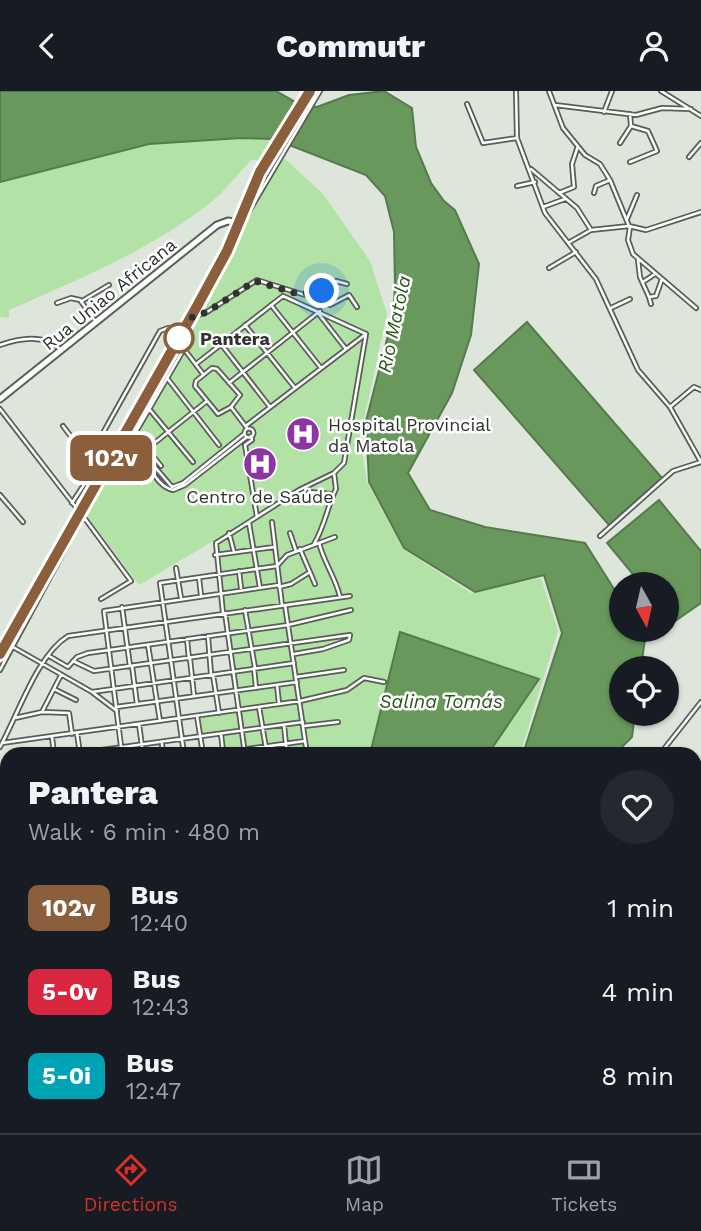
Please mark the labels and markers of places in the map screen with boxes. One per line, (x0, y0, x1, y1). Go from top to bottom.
marker: Pantera (164, 323, 194, 353)
place label: Pantera (200, 328, 270, 349)
place label: Hospital Provincial da Matola (328, 414, 491, 456)
hospital icon: Hospital Provincial da Matola (284, 415, 322, 453)
hospital icon: Centro de Saúde (241, 445, 279, 483)
place label: Centro de Saúde (186, 486, 334, 507)

